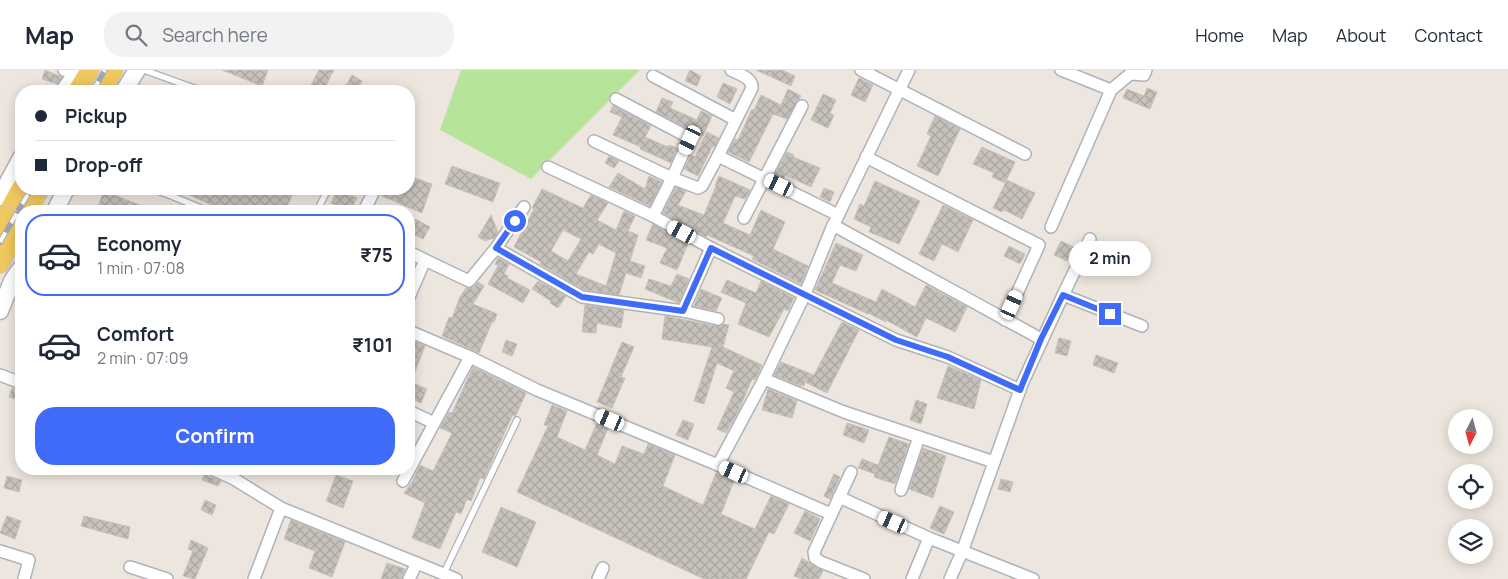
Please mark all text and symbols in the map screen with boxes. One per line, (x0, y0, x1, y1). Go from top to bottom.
search box (104, 12, 454, 57)
text: Map (25, 18, 74, 51)
icon: search (122, 21, 150, 49)
text: Search here (162, 22, 268, 48)
text: Home (1195, 23, 1244, 47)
text: Map (1272, 23, 1308, 47)
text: About (1336, 23, 1386, 47)
text: Contact (1414, 23, 1483, 47)
text: Pickup (65, 103, 127, 129)
car (676, 123, 703, 157)
text: Drop-off (65, 152, 142, 178)
car (762, 172, 795, 198)
route start (504, 210, 526, 232)
car (665, 218, 698, 246)
text: Economy (97, 231, 181, 257)
icon: car (37, 233, 82, 278)
text: ₹75 (360, 242, 393, 268)
callout: 2 min (1069, 242, 1151, 276)
text: 2 min (1089, 247, 1131, 269)
text: 1 min · 07:08 (97, 257, 185, 279)
car (999, 288, 1024, 322)
route end (1099, 303, 1121, 325)
text: Comfort (97, 321, 174, 347)
icon: car (37, 323, 82, 368)
text: ₹101 (352, 332, 393, 358)
text: 2 min · 07:09 (97, 347, 188, 369)
button: Confirm (35, 407, 395, 465)
car (593, 407, 626, 433)
north arrow (1448, 409, 1492, 454)
map controls (1448, 409, 1493, 564)
car (717, 459, 750, 485)
button: locate (1448, 464, 1493, 509)
car (876, 509, 909, 535)
button: layers (1448, 519, 1493, 564)

